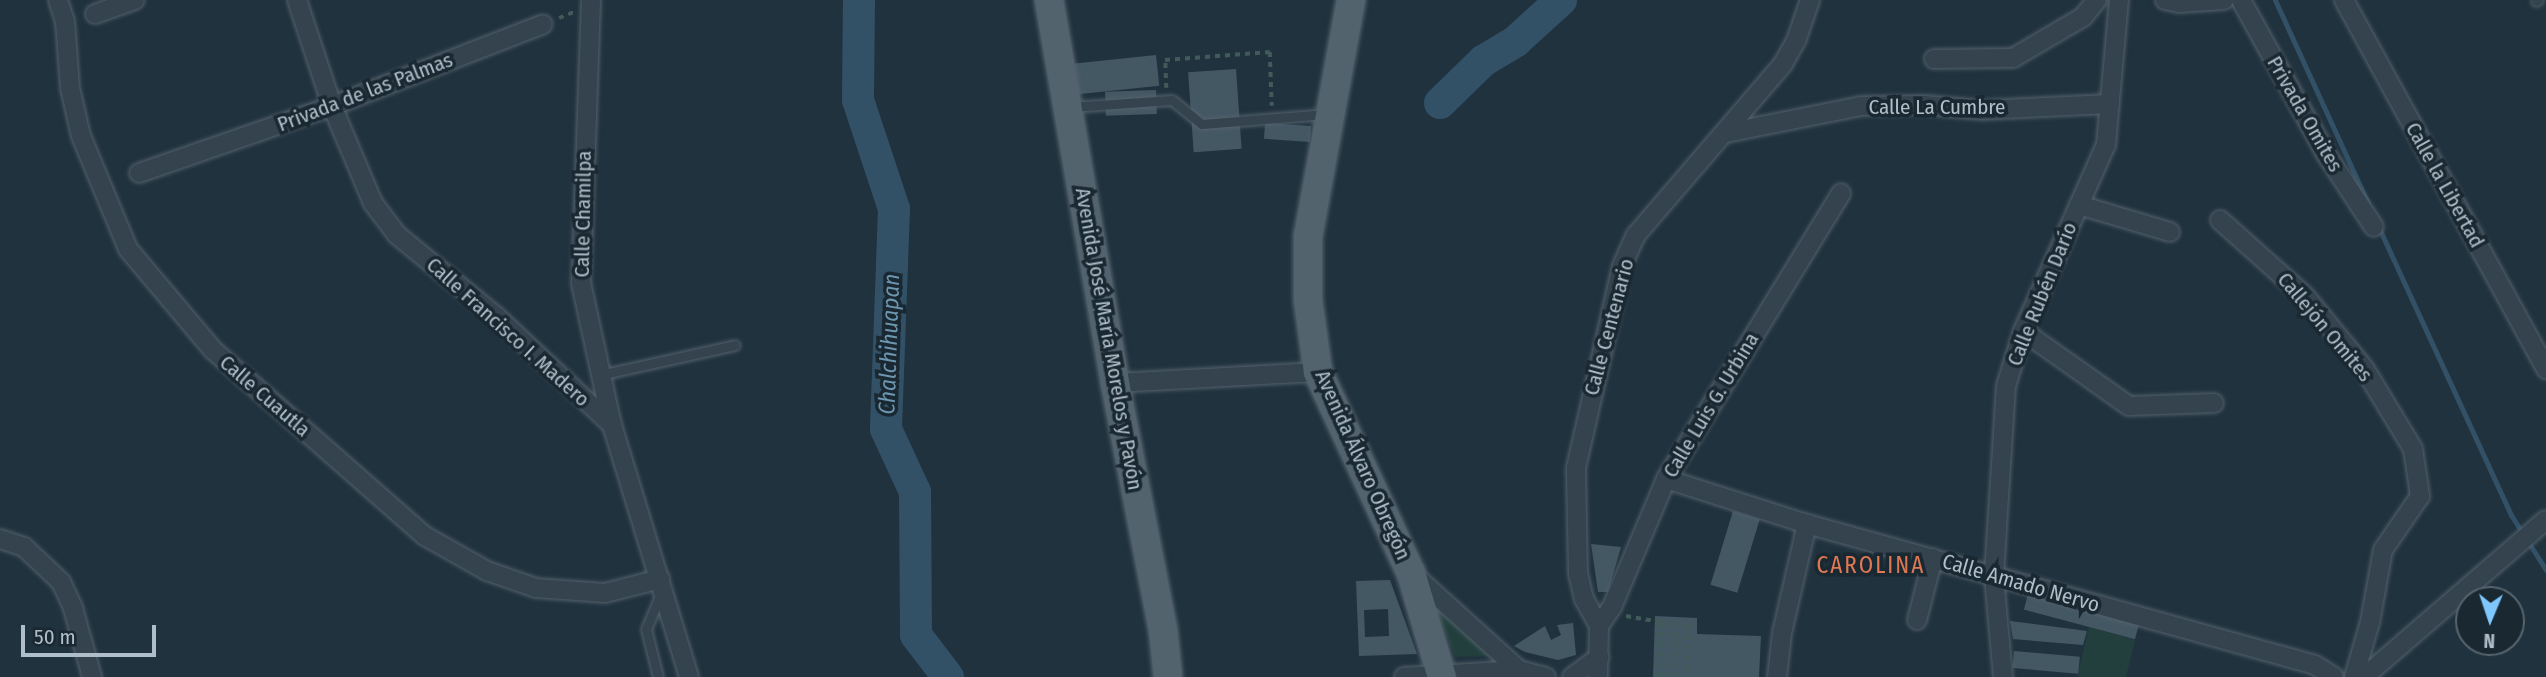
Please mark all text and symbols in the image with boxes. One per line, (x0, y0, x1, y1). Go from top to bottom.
street label: Privada de las Palmas (274, 47, 456, 137)
street label: Privada Omites (2262, 52, 2348, 176)
street label: Calle La Cumbre (1869, 94, 2005, 120)
street label: Calle la Libertad (2400, 118, 2490, 252)
street label: Calle Chamilpa (569, 150, 597, 278)
street label: Avenida José María Morelos y Pavón (1070, 186, 1148, 492)
street label: Calle Rubén Darío (2002, 218, 2082, 370)
street label: Calle Francisco I. Madero (421, 252, 595, 412)
street label: Calle Centenario (1579, 256, 1639, 398)
street label: Callejón Omites (2272, 267, 2378, 387)
water label: Chalchihuapan (873, 273, 905, 415)
street label: Calle Luis G. Urbina (1658, 328, 1764, 482)
street label: Calle Cuautla (215, 350, 315, 442)
street label: Avenida Álvaro Obregón (1310, 366, 1416, 564)
street label: Calle Amado Nervo (1940, 549, 2102, 617)
district label: CAROLINA (1818, 551, 1924, 579)
north arrow (2455, 586, 2525, 656)
scale bar (24, 610, 159, 654)
text: 50 m (34, 624, 76, 650)
text: N (2483, 629, 2495, 652)

